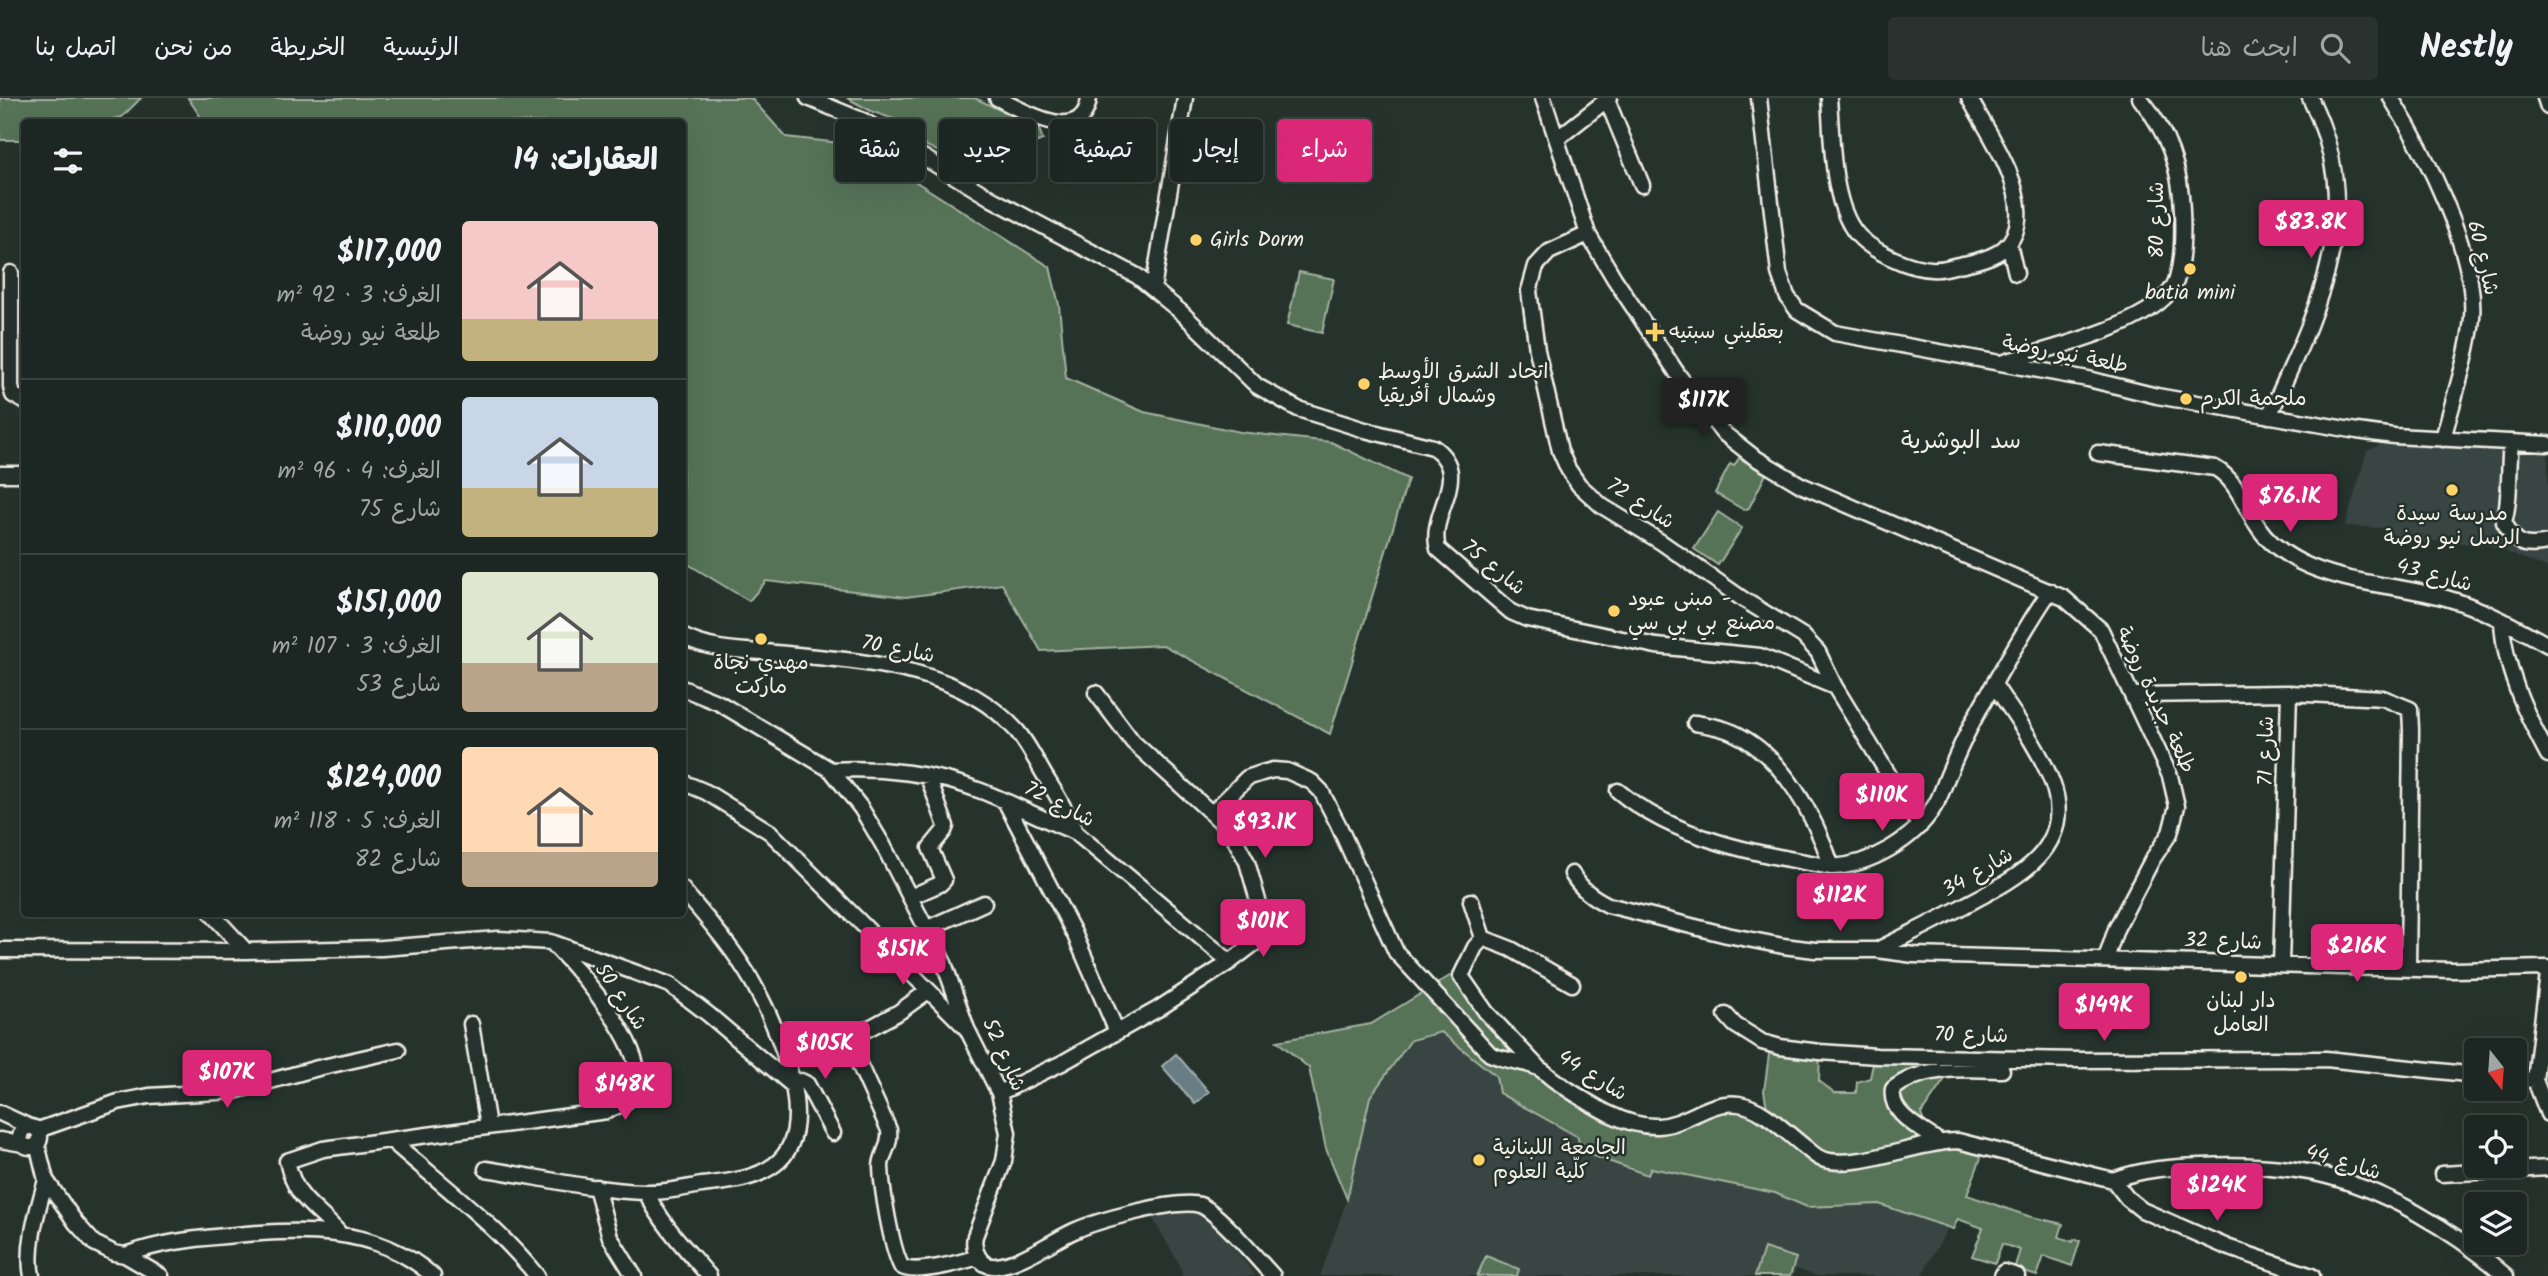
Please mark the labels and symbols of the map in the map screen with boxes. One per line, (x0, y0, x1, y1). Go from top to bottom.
street label: شارع 80 (2141, 181, 2174, 259)
pin: $83.8K (2254, 200, 2368, 260)
street label: شارع 60 (2457, 217, 2507, 299)
place label: Girls Dorm (1210, 224, 1304, 257)
marker: Girls Dorm (1188, 232, 1204, 248)
marker: batia mini (2182, 261, 2198, 277)
place label: batia mini (2145, 277, 2236, 310)
place label: بعقليني سبتيه (1669, 316, 1784, 350)
marker: بعقليني سبتيه (1647, 324, 1663, 340)
street label: طلعة نيو روضة (1999, 327, 2131, 383)
place label: اتحاد الشرق الأوسط وشمال أفريقيا (1378, 356, 1548, 413)
marker: اتحاد الشرق الأوسط وشمال أفريقيا (1356, 376, 1372, 392)
pin: $117K (1655, 378, 1753, 438)
place label: ملحمة الكرم (2200, 383, 2307, 416)
marker: ملحمة الكرم (2178, 391, 2194, 407)
district label: سد البوشرية (1901, 422, 2021, 461)
street label: شارع 72 (1599, 470, 1681, 538)
pin: $76.1K (2233, 474, 2347, 534)
marker: مدرسة سيدة الرسل نيو روضة (2444, 482, 2460, 498)
place label: مدرسة سيدة الرسل نيو روضة (2384, 498, 2520, 555)
street label: شارع 75 (1454, 532, 1532, 604)
street label: شارع 43 (2392, 550, 2476, 602)
place label: مبنى عبود - مصنع بي بي سي (1628, 583, 1775, 641)
marker: مبنى عبود - مصنع بي بي سي (1606, 603, 1622, 619)
street label: طلعة جديدة روضة (2106, 621, 2204, 779)
street label: شارع 70 (859, 627, 937, 673)
marker: مهدي نجاة ماركت (753, 631, 769, 647)
place label: مهدي نجاة ماركت (713, 647, 809, 704)
street label: شارع 71 (2250, 716, 2284, 786)
street label: شارع 72 (1018, 773, 1100, 837)
pin: $110K (1833, 774, 1931, 833)
pin: $93.1K (1208, 800, 1322, 860)
street label: شارع 34 (1936, 839, 2020, 907)
pin: $112K (1791, 874, 1889, 933)
pin: $101K (1214, 900, 1312, 959)
street label: شارع 32 (2183, 924, 2263, 960)
pin: $216K (2308, 924, 2406, 984)
pin: $151K (854, 928, 952, 987)
street label: شارع 50 (585, 956, 655, 1038)
marker: دار لبنان العامل (2233, 969, 2249, 985)
pin: $149K (2055, 984, 2153, 1043)
place label: دار لبنان العامل (2206, 985, 2276, 1042)
street label: شارع 52 (972, 1013, 1034, 1097)
street label: شارع 70 (1934, 1019, 2008, 1053)
pin: $105K (776, 1021, 874, 1081)
north arrow (2464, 1038, 2527, 1101)
street label: شارع 44 (1551, 1042, 1633, 1110)
pin: $107K (178, 1051, 276, 1110)
pin: $148K (576, 1062, 674, 1122)
place label: الجامعة اللبنانية كلّية العلوم (1493, 1132, 1626, 1189)
street label: شارع 44 (2301, 1136, 2385, 1190)
marker: الجامعة اللبنانية كلّية العلوم (1471, 1152, 1487, 1168)
pin: $124K (2168, 1164, 2266, 1223)

